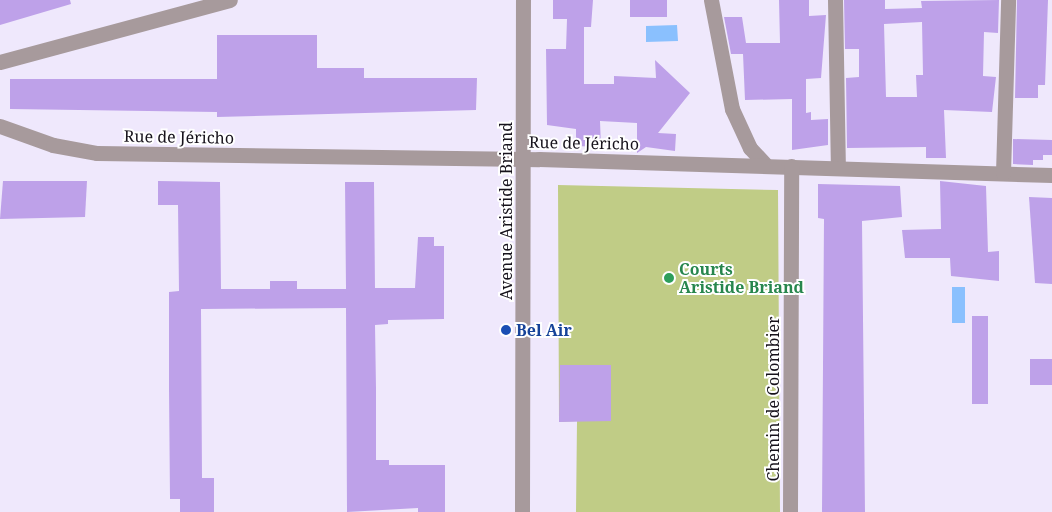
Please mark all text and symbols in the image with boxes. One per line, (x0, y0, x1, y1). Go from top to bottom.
street label: Avenue Aristide Briand (496, 122, 516, 300)
street label: Rue de Jéricho (124, 126, 234, 148)
street label: Rue de Jéricho (529, 132, 639, 154)
place label: Courts Aristide Briand (679, 259, 804, 297)
marker: Courts Aristide Briand (663, 272, 675, 284)
street label: Chemin de Colombier (763, 316, 783, 482)
place label: Bel Air (516, 320, 572, 340)
marker: Bel Air (500, 324, 512, 336)

